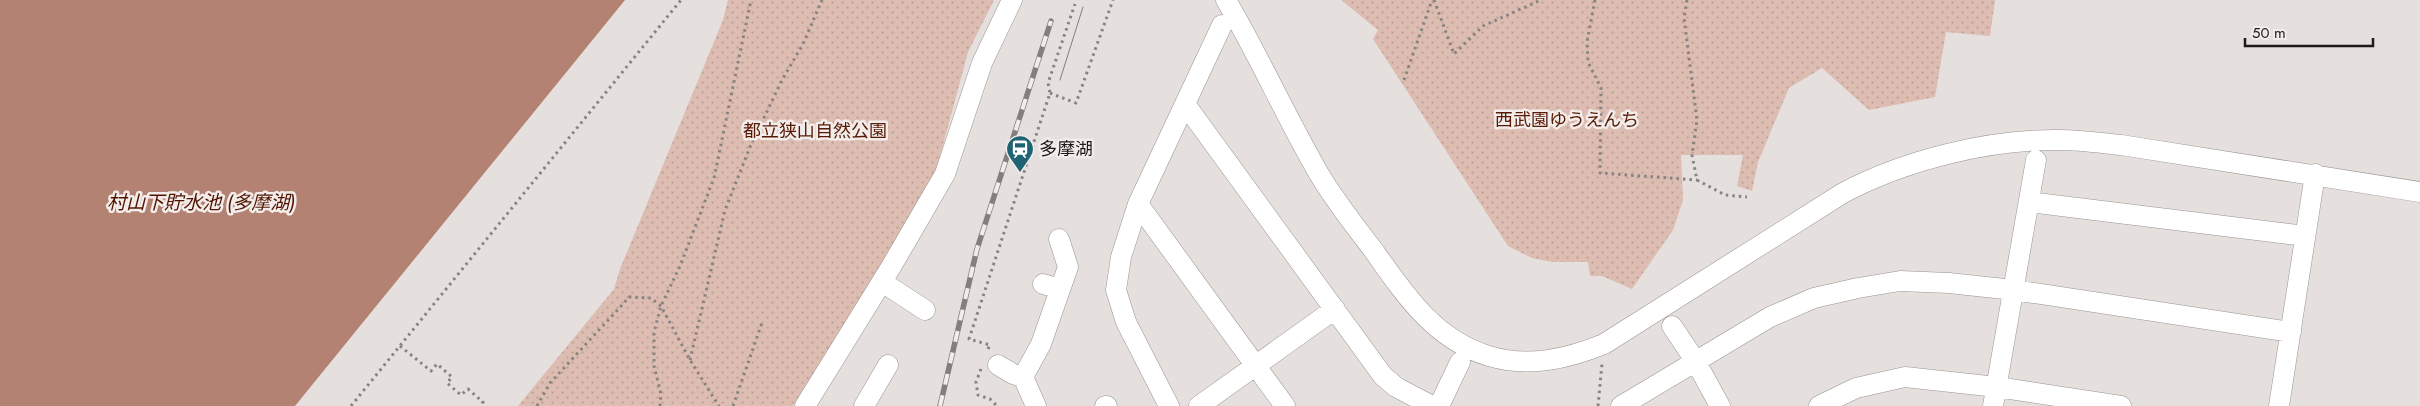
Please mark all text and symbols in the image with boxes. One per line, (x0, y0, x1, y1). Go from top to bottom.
scale bar (2245, 15, 2372, 47)
text: 50 m (2252, 22, 2286, 44)
park label: 西武園ゆうえんち (1495, 107, 1639, 133)
park label: 都立狭山自然公園 (743, 118, 887, 144)
station icon: 多摩湖 (1005, 134, 1035, 173)
place label: 多摩湖 (1039, 136, 1093, 162)
water label: 村山下貯水池 (多摩湖) (107, 189, 295, 216)

